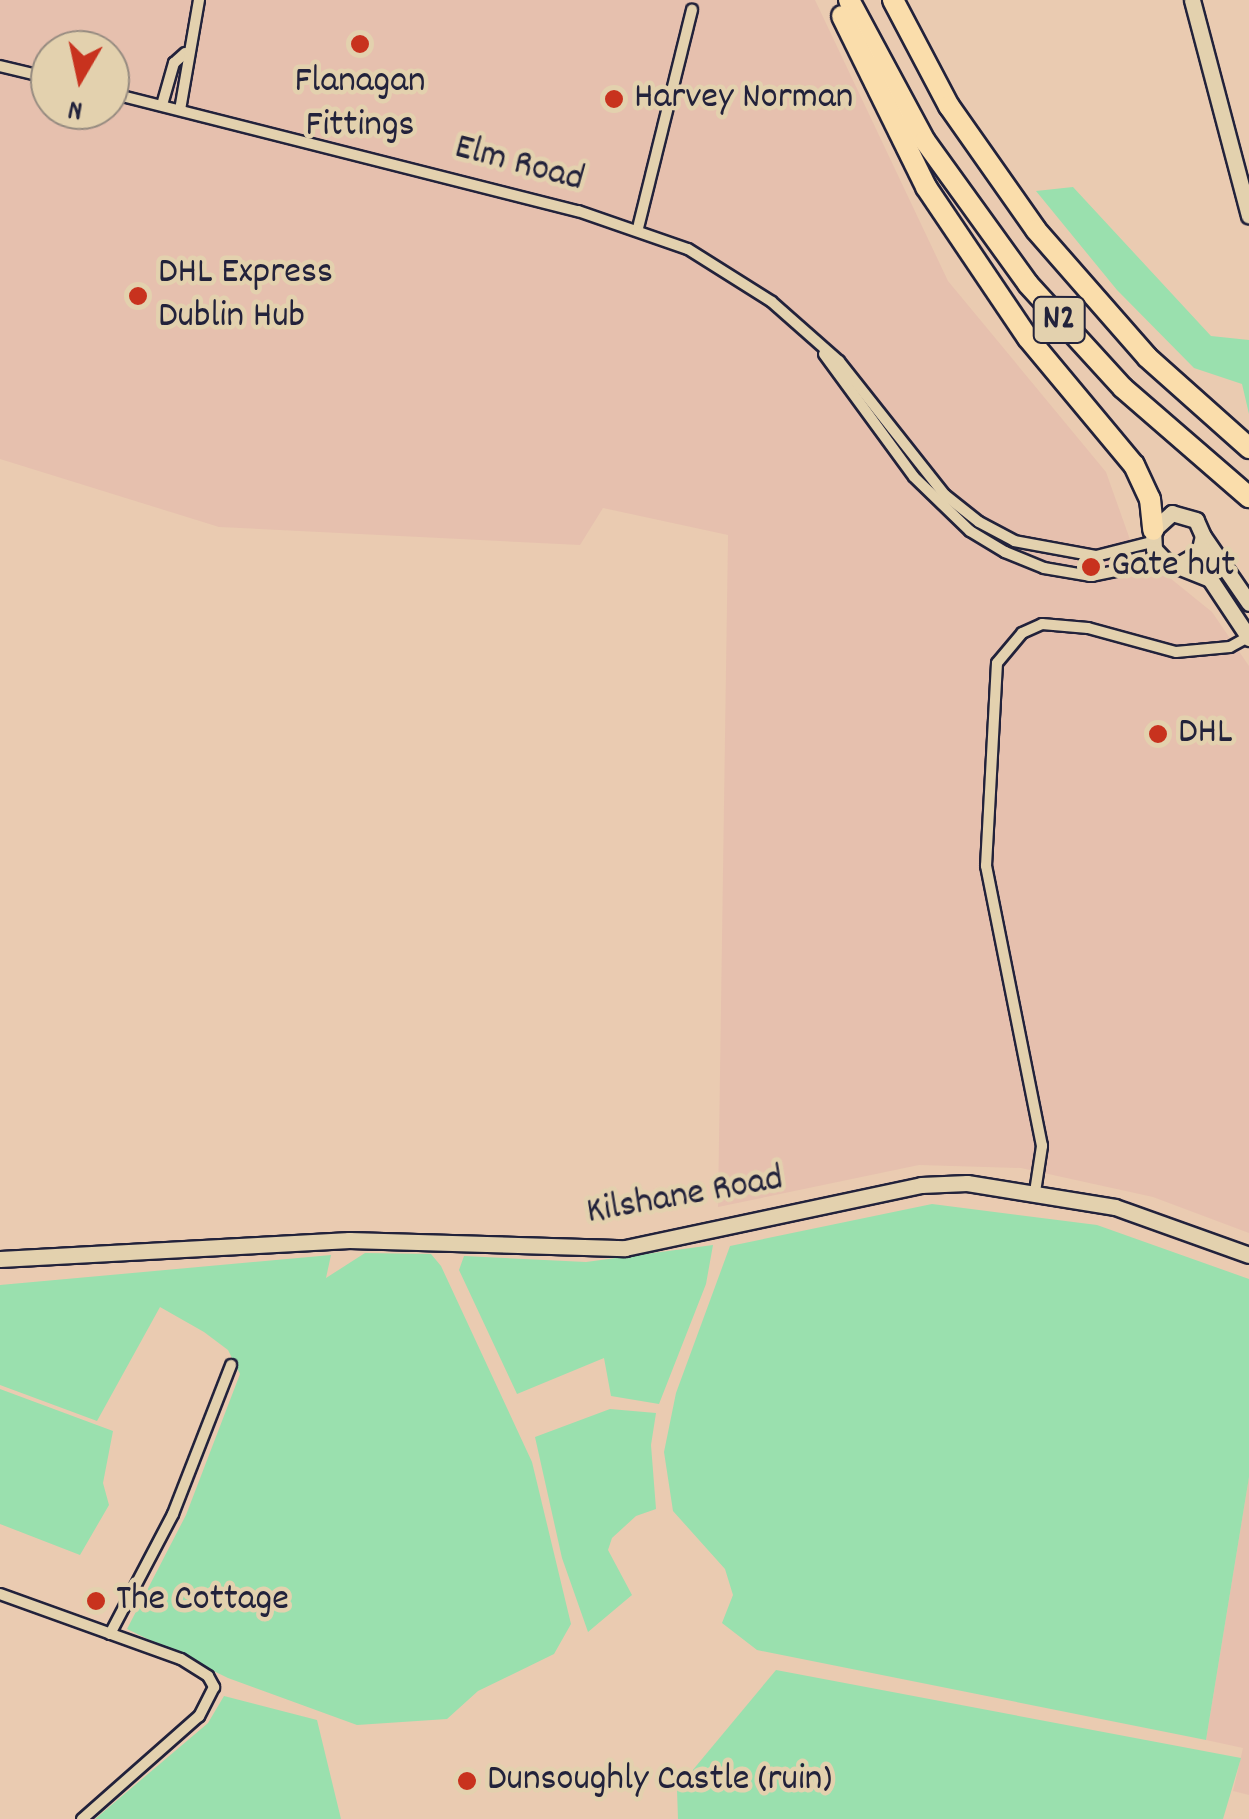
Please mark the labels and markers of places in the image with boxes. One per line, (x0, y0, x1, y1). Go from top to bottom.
marker: Flanagan Fittings (349, 33, 371, 55)
place label: Flanagan Fittings (294, 60, 426, 150)
place label: Harvey Norman (634, 76, 853, 122)
marker: Harvey Norman (603, 88, 625, 110)
place label: DHL Express Dublin Hub (158, 251, 333, 340)
marker: DHL Express Dublin Hub (127, 285, 149, 307)
place label: Gate hut (1111, 544, 1235, 590)
marker: Gate hut (1080, 556, 1102, 578)
place label: DHL (1178, 711, 1233, 757)
marker: DHL (1147, 723, 1169, 745)
place label: The Cottage (116, 1578, 289, 1624)
marker: The Cottage (85, 1590, 107, 1612)
place label: Dunsoughly Castle (ruin) (487, 1758, 832, 1804)
marker: Dunsoughly Castle (ruin) (456, 1770, 478, 1792)

